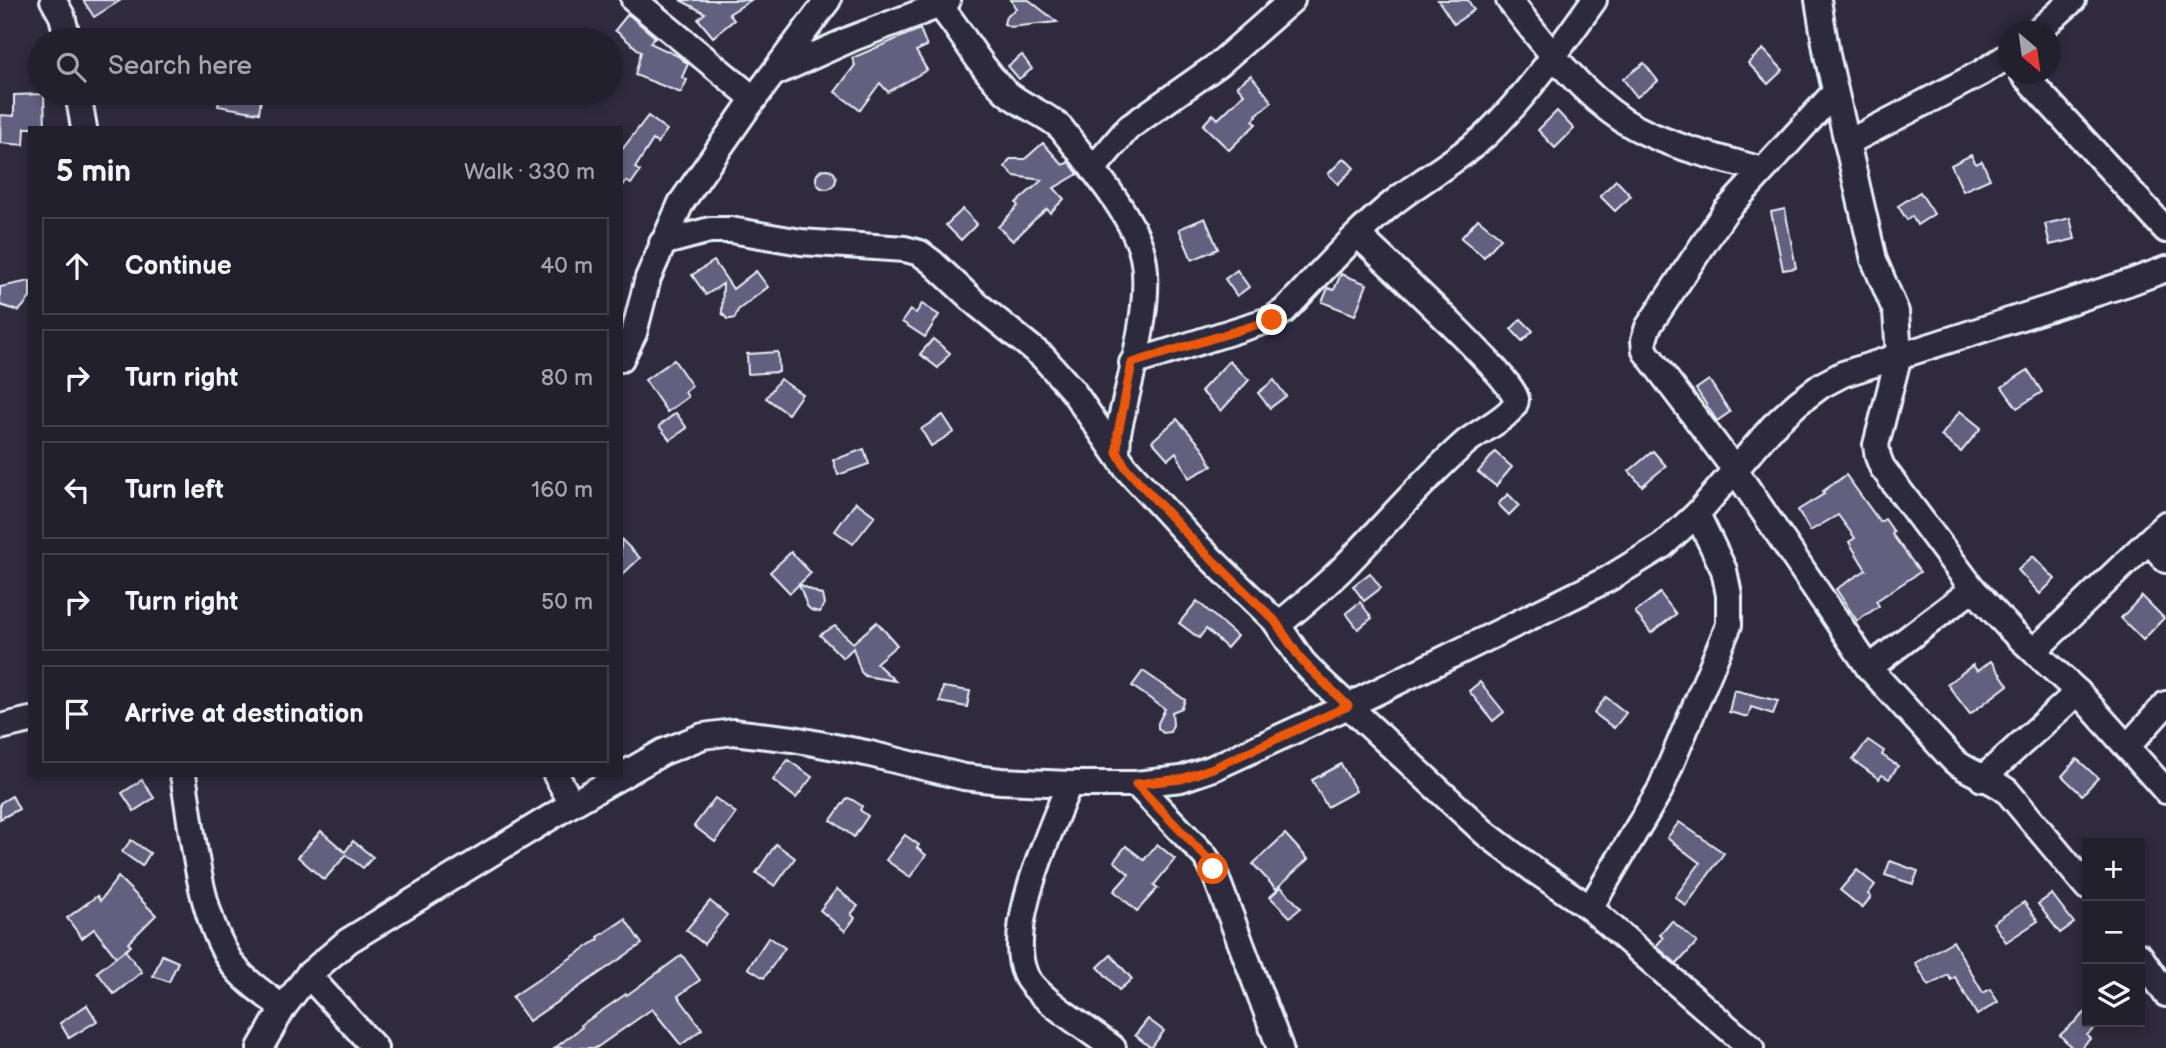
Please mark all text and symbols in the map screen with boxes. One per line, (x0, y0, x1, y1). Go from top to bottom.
north arrow (1998, 21, 2061, 84)
search box (28, 28, 623, 105)
icon: search (52, 48, 90, 86)
text: Search here (108, 51, 252, 82)
text: 5 min (56, 154, 131, 190)
text: Walk · 330 m (464, 158, 595, 186)
icon: ahead (58, 247, 96, 285)
text: Continue (125, 251, 232, 282)
text: 40 m (540, 252, 593, 280)
route end (1256, 304, 1287, 335)
icon: right (58, 359, 96, 397)
text: Turn right (125, 363, 238, 394)
text: 80 m (541, 364, 593, 392)
icon: left (58, 471, 96, 509)
text: Turn left (125, 475, 224, 506)
text: 160 m (531, 476, 593, 504)
icon: right (58, 583, 96, 621)
text: Turn right (125, 587, 238, 618)
text: 50 m (541, 588, 593, 616)
icon: arrive (58, 695, 96, 733)
text: Arrive at destination (125, 699, 364, 730)
map controls (2082, 838, 2145, 1027)
button: + (2082, 838, 2145, 901)
route start (1197, 853, 1228, 884)
button: − (2082, 901, 2145, 964)
button: layers (2082, 964, 2145, 1027)

